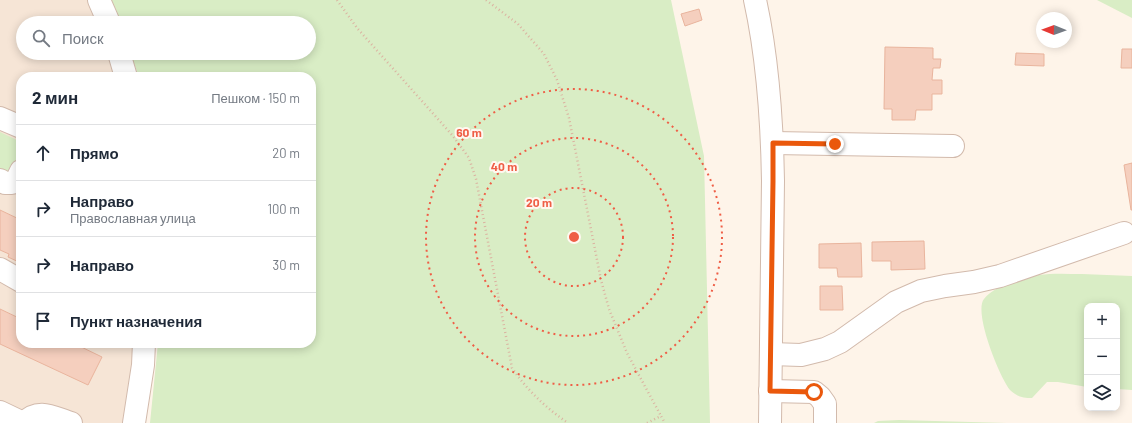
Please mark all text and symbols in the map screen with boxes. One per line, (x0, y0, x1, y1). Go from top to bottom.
north arrow (1036, 12, 1072, 48)
search box (16, 16, 316, 60)
icon: search (30, 27, 52, 49)
text: Поиск (62, 29, 104, 47)
text: 2 мин (32, 87, 78, 107)
text: Пешком · 150 m (211, 90, 300, 106)
text: 60 m (456, 125, 482, 139)
route end (826, 135, 844, 153)
icon: ahead (32, 142, 54, 164)
text: Прямо (70, 144, 119, 162)
text: 20 m (272, 145, 300, 161)
text: 40 m (491, 159, 517, 173)
text: Направо (70, 192, 134, 210)
text: 20 m (526, 195, 552, 209)
icon: right (32, 198, 54, 220)
text: 100 m (267, 201, 300, 217)
text: Православная улица (70, 210, 196, 226)
centre of rings (567, 230, 581, 244)
icon: right (32, 254, 54, 276)
text: Направо (70, 256, 134, 274)
text: 30 m (273, 257, 300, 273)
map controls (1084, 303, 1120, 411)
button: + (1084, 303, 1120, 339)
icon: arrive (32, 310, 54, 332)
text: Пункт назначения (70, 312, 202, 330)
button: − (1084, 339, 1120, 375)
button: layers (1084, 375, 1120, 411)
route start (805, 383, 823, 401)

